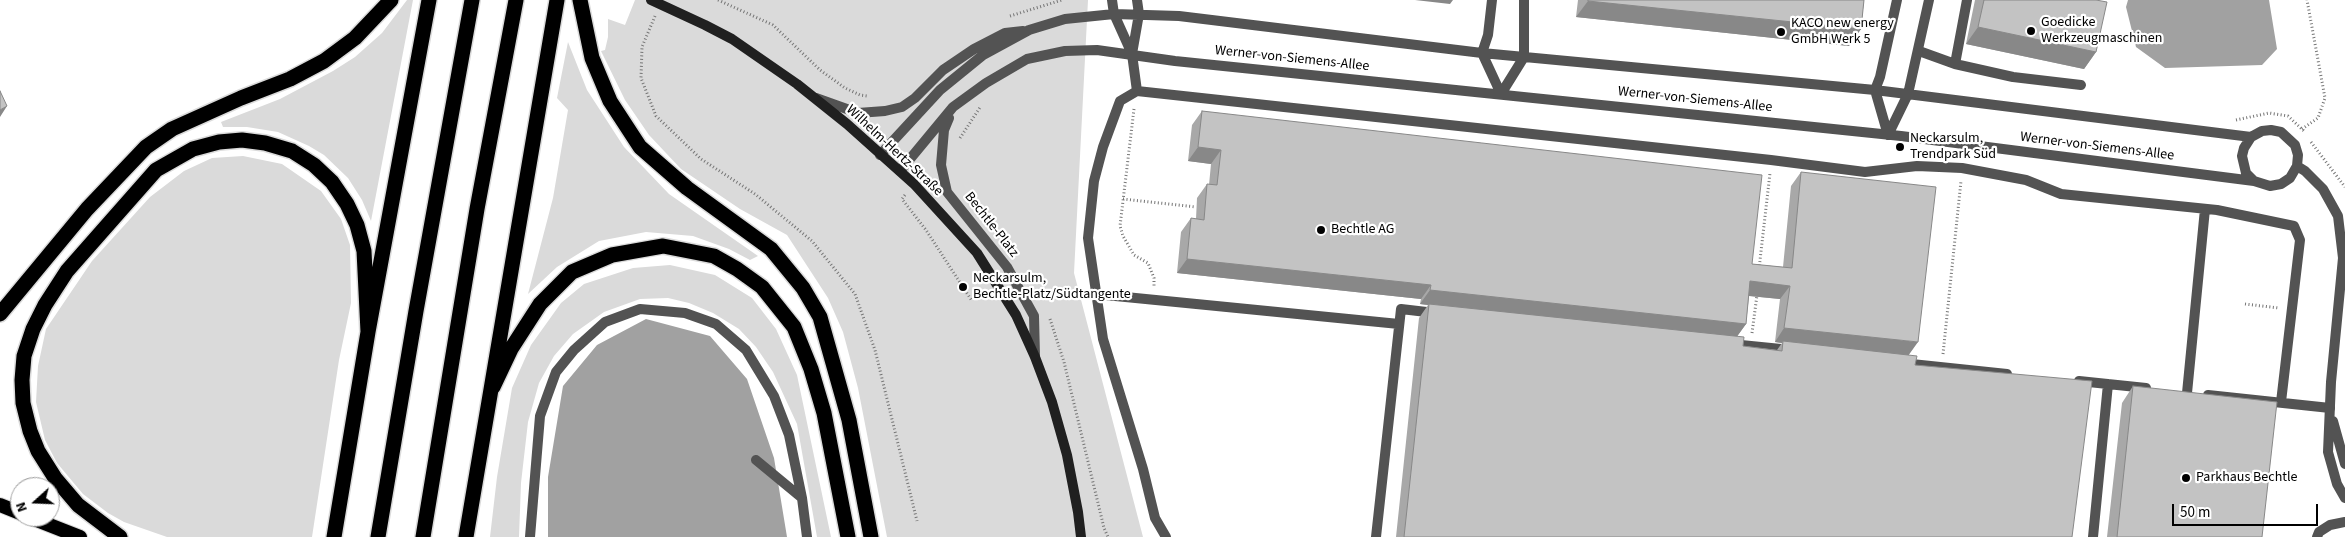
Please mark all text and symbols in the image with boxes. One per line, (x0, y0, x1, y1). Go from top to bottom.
place label: Goedicke Werkzeugmaschinen (2041, 15, 2162, 48)
place label: KACO new energy GmbH Werk 5 (1791, 16, 1894, 48)
marker: Goedicke Werkzeugmaschinen (2025, 25, 2037, 37)
marker: KACO new energy GmbH Werk 5 (1775, 26, 1787, 38)
street label: Werner-von-Siemens-Allee (1214, 43, 1370, 75)
street label: Werner-von-Siemens-Allee (1617, 84, 1773, 116)
street label: Wilhelm-Hertz-Straße (842, 102, 946, 200)
street label: Werner-von-Siemens-Allee (2019, 129, 2175, 165)
place label: Neckarsulm, Trendpark Süd (1910, 131, 1996, 164)
marker: Neckarsulm, Trendpark Süd (1894, 141, 1906, 153)
street label: Bechtle-Platz (960, 189, 1022, 261)
place label: Bechtle AG (1331, 222, 1394, 238)
marker: Bechtle AG (1315, 224, 1327, 236)
place label: Neckarsulm, Bechtle-Platz/Südtangente (973, 271, 1131, 304)
marker: Neckarsulm, Bechtle-Platz/Südtangente (957, 281, 969, 293)
place label: Parkhaus Bechtle (2196, 470, 2298, 486)
marker: Parkhaus Bechtle (2180, 472, 2192, 484)
north arrow (10, 477, 60, 527)
scale bar (2175, 494, 2321, 526)
text: N (11, 499, 33, 515)
text: 50 m (2180, 502, 2210, 523)

